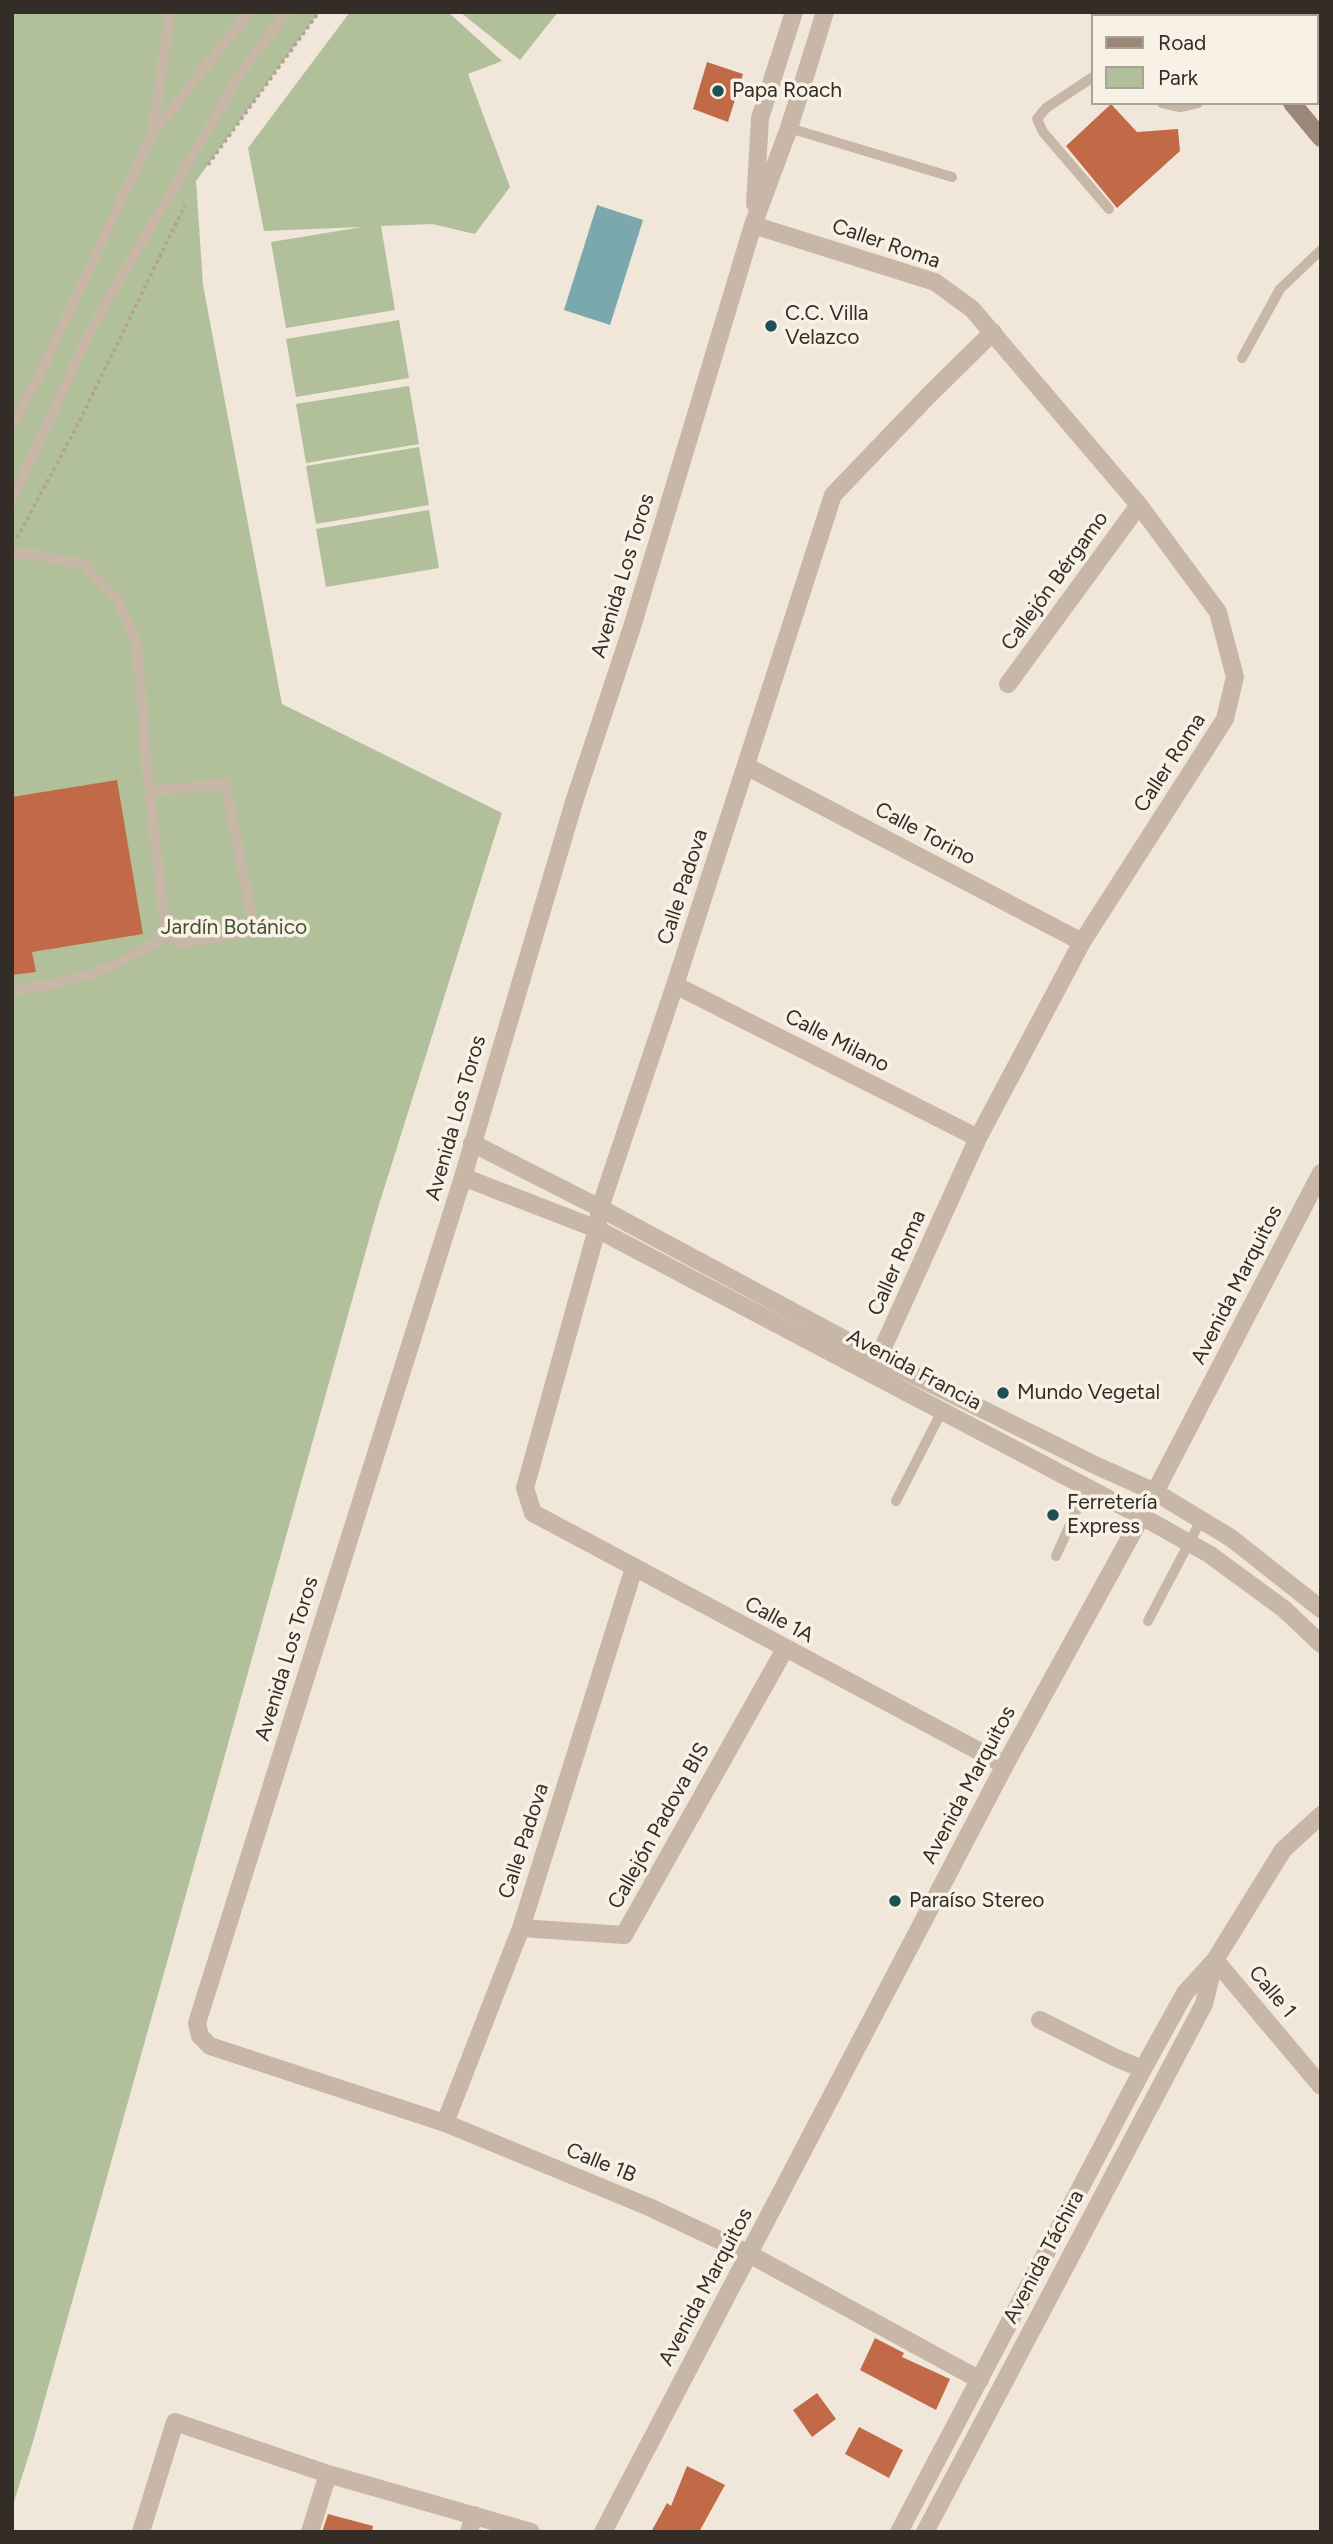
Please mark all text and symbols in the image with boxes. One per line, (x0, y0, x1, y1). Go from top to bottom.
legend (1092, 14, 1319, 105)
text: Road (1158, 30, 1206, 55)
text: Park (1158, 65, 1198, 90)
place label: Papa Roach (732, 78, 842, 104)
marker: Papa Roach (710, 83, 726, 99)
street label: Caller Roma (829, 214, 943, 274)
place label: C.C. Villa Velazco (785, 301, 869, 351)
marker: C.C. Villa Velazco (763, 318, 779, 334)
street label: Avenida Los Toros (586, 491, 660, 661)
street label: Callejón Bérgamo (996, 507, 1114, 655)
street label: Caller Roma (1129, 709, 1211, 817)
street label: Calle Torino (870, 797, 980, 871)
street label: Calle Padova (652, 826, 714, 948)
park label: Jardín Botánico (161, 915, 307, 941)
street label: Calle Milano (781, 1004, 893, 1078)
street label: Avenida Los Toros (420, 1033, 492, 1203)
street label: Avenida Marquitos (1186, 1201, 1288, 1369)
street label: Caller Roma (863, 1206, 931, 1320)
street label: Avenida Francia (842, 1324, 986, 1416)
place label: Mundo Vegetal (1017, 1380, 1160, 1406)
marker: Mundo Vegetal (995, 1385, 1011, 1401)
place label: Ferretería Express (1067, 1490, 1157, 1540)
marker: Ferretería Express (1045, 1507, 1061, 1523)
street label: Avenida Los Toros (250, 1574, 324, 1744)
street label: Calle 1A (740, 1591, 818, 1649)
street label: Avenida Marquitos (917, 1702, 1021, 1868)
street label: Callejón Padova BIS (603, 1738, 715, 1914)
street label: Calle Padova (493, 1780, 555, 1902)
place label: Paraíso Stereo (909, 1888, 1044, 1914)
marker: Paraíso Stereo (887, 1893, 903, 1909)
street label: Calle 1 (1243, 1961, 1301, 2023)
street label: Calle 1B (562, 2138, 640, 2188)
street label: Avenida Táchira (998, 2186, 1090, 2328)
street label: Avenida Marquitos (654, 2204, 758, 2370)

